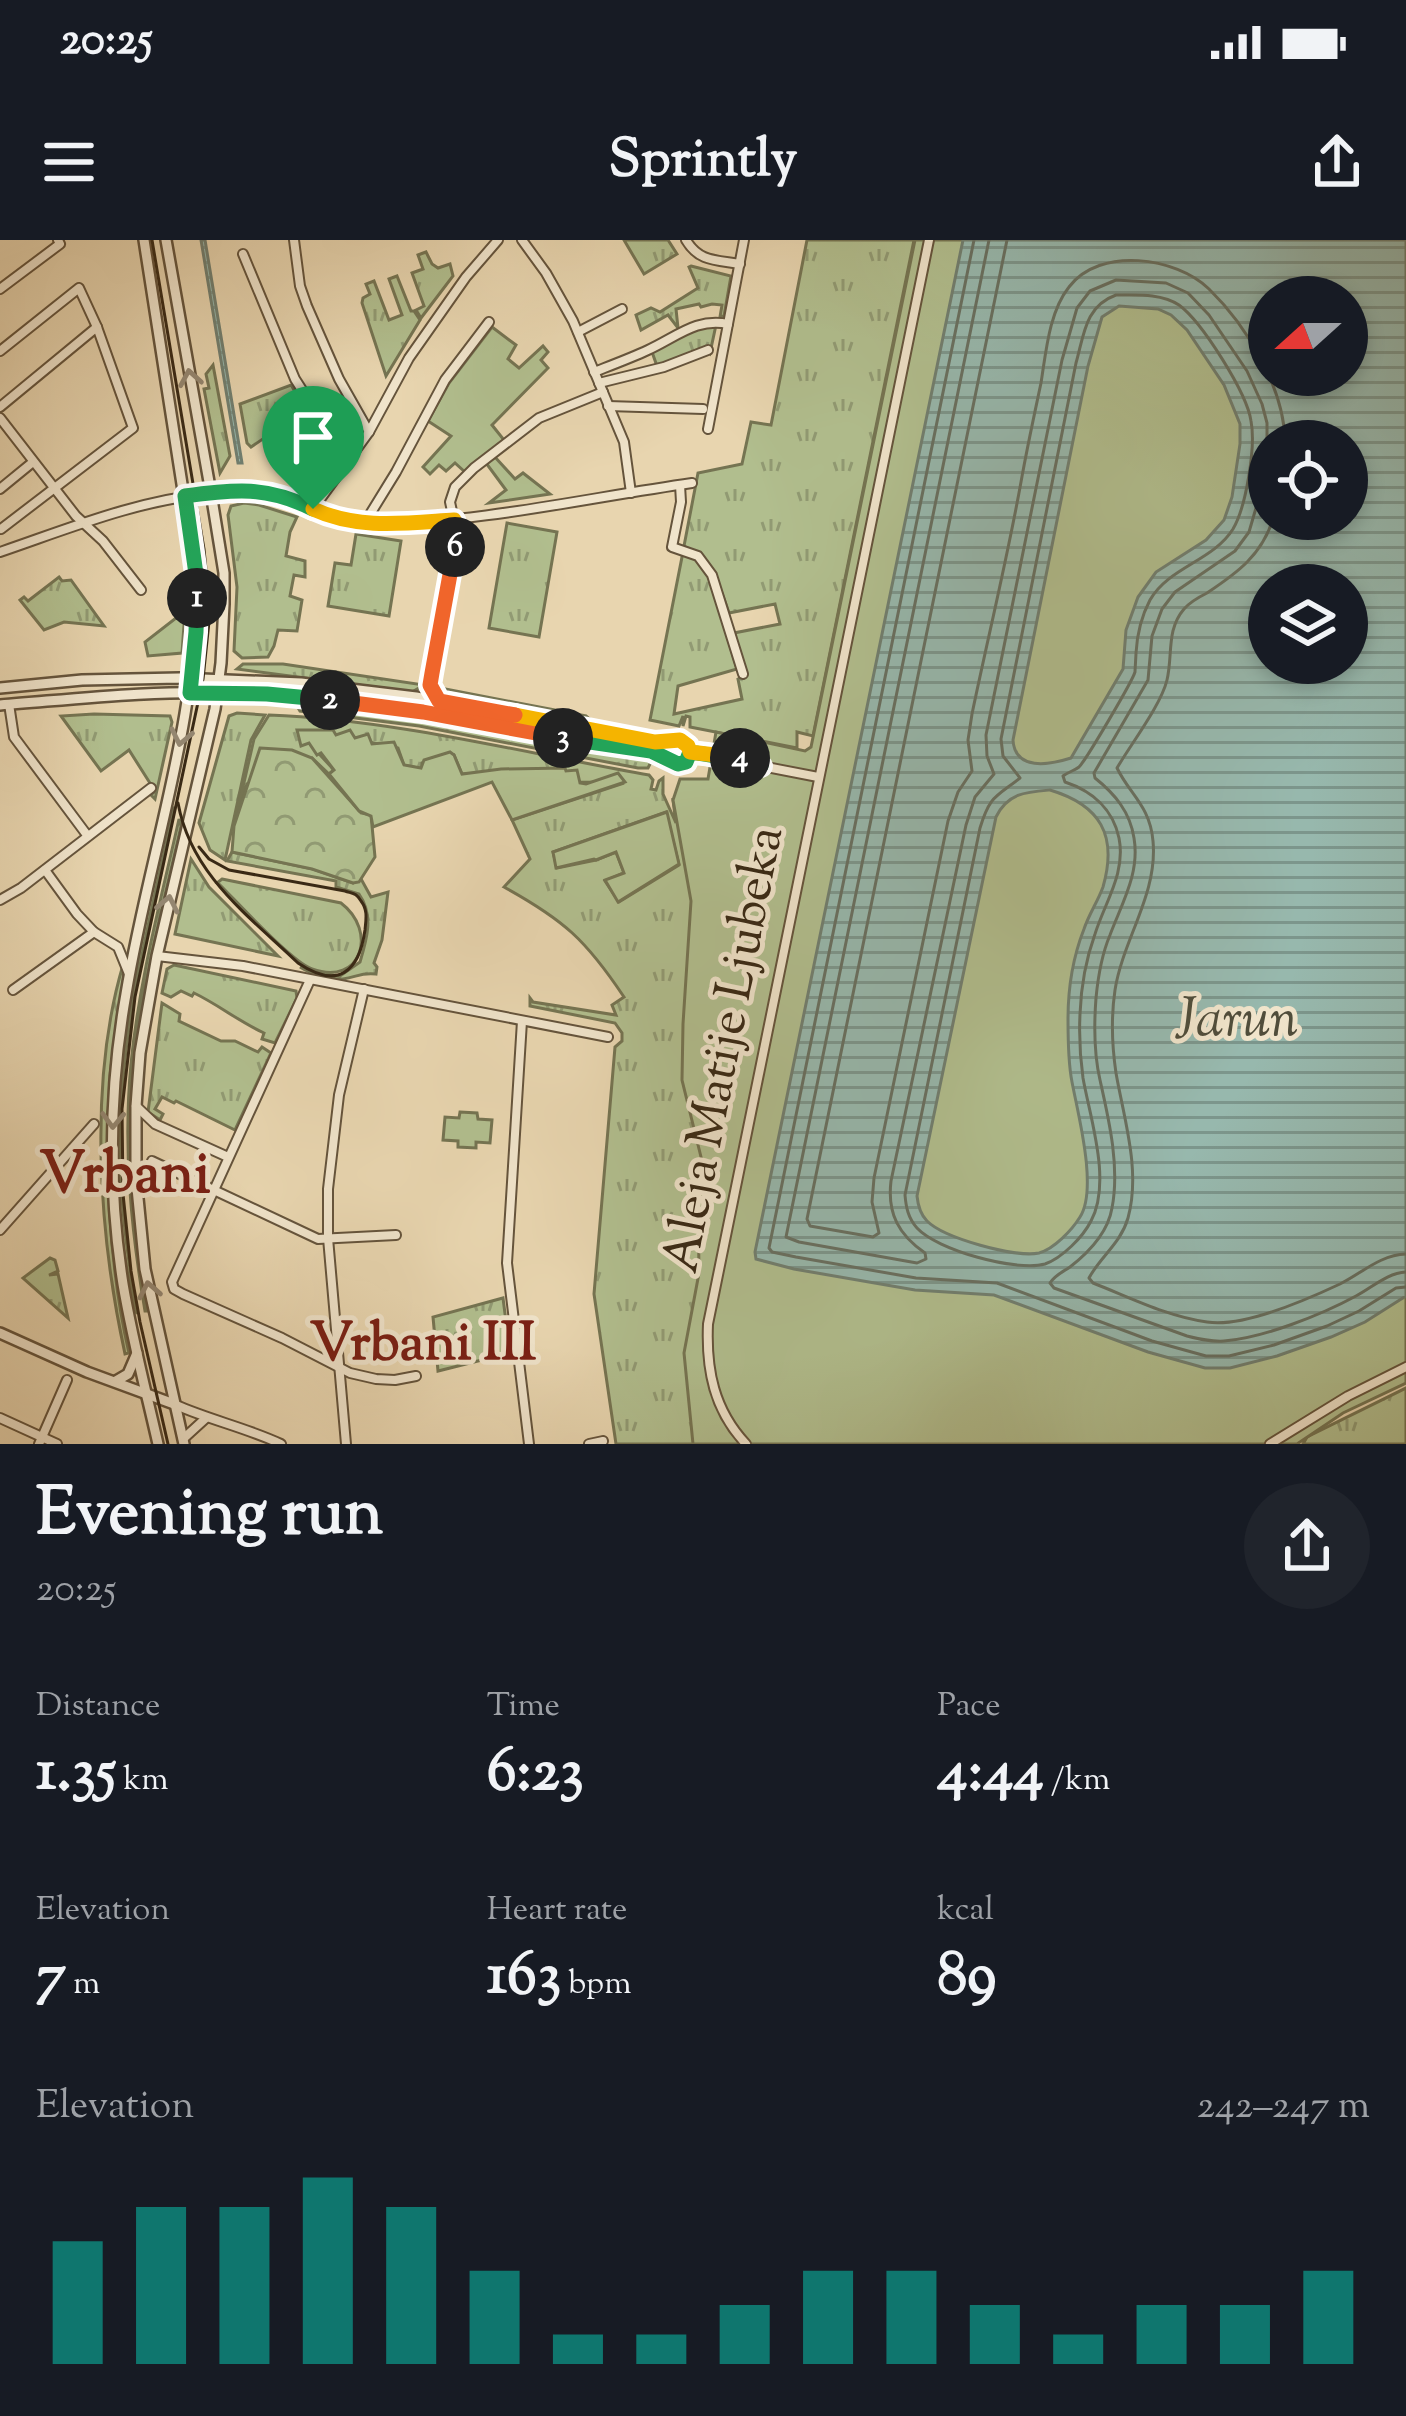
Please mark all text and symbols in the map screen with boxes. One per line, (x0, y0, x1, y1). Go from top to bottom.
text: 20:25 (60, 10, 153, 75)
text: Sprintly (609, 123, 798, 201)
icon: menu (36, 129, 102, 195)
icon: share (1304, 129, 1370, 195)
north arrow (1248, 276, 1368, 396)
map controls (1248, 276, 1368, 684)
one-way arrow (178, 368, 203, 388)
pin (262, 386, 364, 509)
icon: arrive (280, 404, 346, 470)
button: locate (1248, 420, 1368, 540)
pin: 6 (425, 517, 485, 577)
text: 6 (447, 523, 463, 571)
button: layers (1248, 564, 1368, 684)
pin: 1 (167, 568, 227, 628)
text: 1 (191, 574, 203, 622)
pin: 2 (300, 670, 360, 730)
text: 2 (322, 676, 338, 724)
pin: 3 (533, 708, 593, 768)
text: 3 (556, 714, 570, 762)
one-way arrow (169, 726, 195, 746)
pin: 4 (710, 728, 770, 788)
text: 4 (732, 734, 748, 782)
street label: Aleja Matije Ljubeka (647, 820, 805, 1280)
one-way arrow (154, 894, 179, 914)
water label: Jarun (1175, 983, 1298, 1061)
one-way arrow (100, 1111, 126, 1130)
district label: Vrbani (40, 1136, 210, 1218)
one-way arrow (137, 1281, 163, 1301)
district label: Vrbani III (310, 1307, 536, 1385)
text: Evening run (36, 1470, 383, 1565)
button: share (1244, 1483, 1370, 1609)
text: 20:25 (36, 1563, 116, 1619)
text: Distance (36, 1683, 160, 1731)
text: Time (487, 1683, 560, 1731)
text: Pace (937, 1683, 1001, 1731)
text: 1.35 (36, 1731, 116, 1818)
text: 6:23 (487, 1731, 584, 1818)
text: 4:44 (937, 1731, 1044, 1818)
text: km (116, 1757, 169, 1805)
text: /km (1044, 1757, 1110, 1805)
text: Elevation (36, 1887, 170, 1935)
text: Heart rate (487, 1887, 628, 1935)
text: kcal (937, 1887, 994, 1935)
text: 7 (36, 1935, 66, 2022)
text: 163 (487, 1935, 561, 2022)
text: 89 (937, 1935, 997, 2022)
text: m (66, 1961, 100, 2009)
text: bpm (561, 1961, 631, 2009)
text: Elevation (36, 2080, 194, 2136)
text: 242–247 m (1197, 2080, 1370, 2136)

